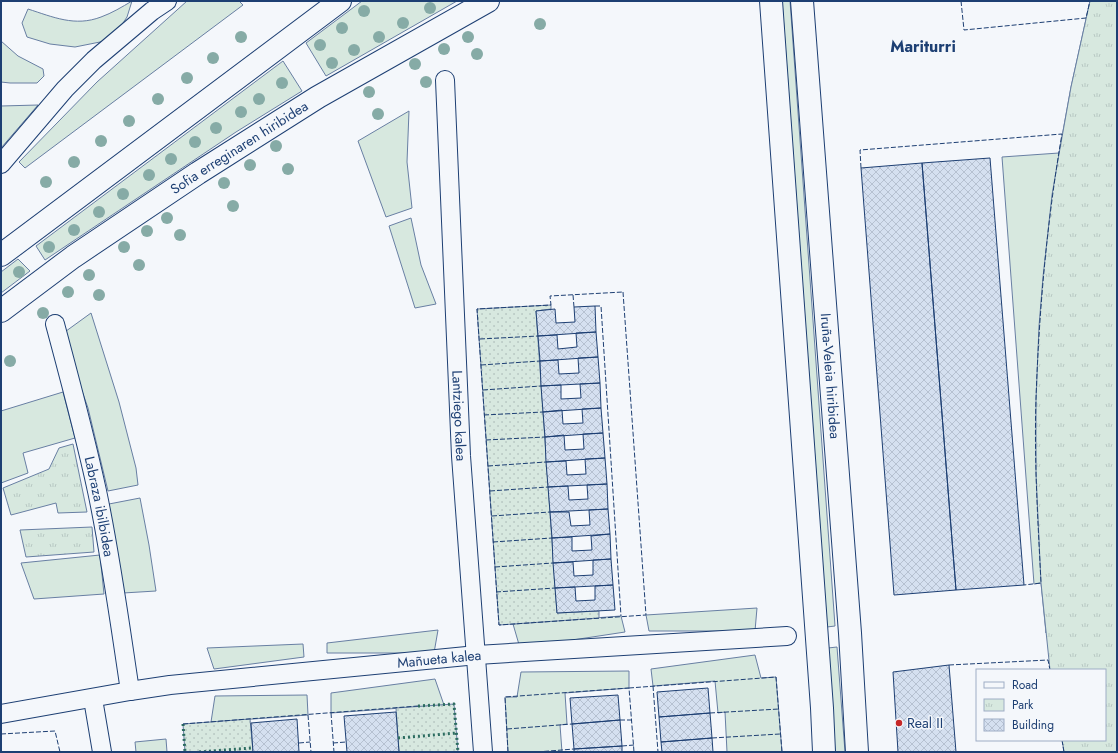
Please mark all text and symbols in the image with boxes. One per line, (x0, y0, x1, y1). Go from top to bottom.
district label: Mariturri (890, 35, 956, 58)
street label: Sofia erreginaren hiribidea (166, 96, 312, 199)
street label: Iruña-Veleia hiribidea (816, 312, 845, 440)
street label: Lantziego kalea (447, 370, 471, 462)
street label: Labraza ibilbidea (80, 454, 119, 558)
street label: Mañueta kalea (396, 645, 482, 673)
legend (976, 669, 1106, 741)
text: Road (1012, 676, 1038, 694)
text: Park (1012, 696, 1034, 714)
place label: Real II (907, 713, 943, 733)
text: Building (1012, 716, 1054, 734)
marker: Real II (894, 718, 904, 728)

